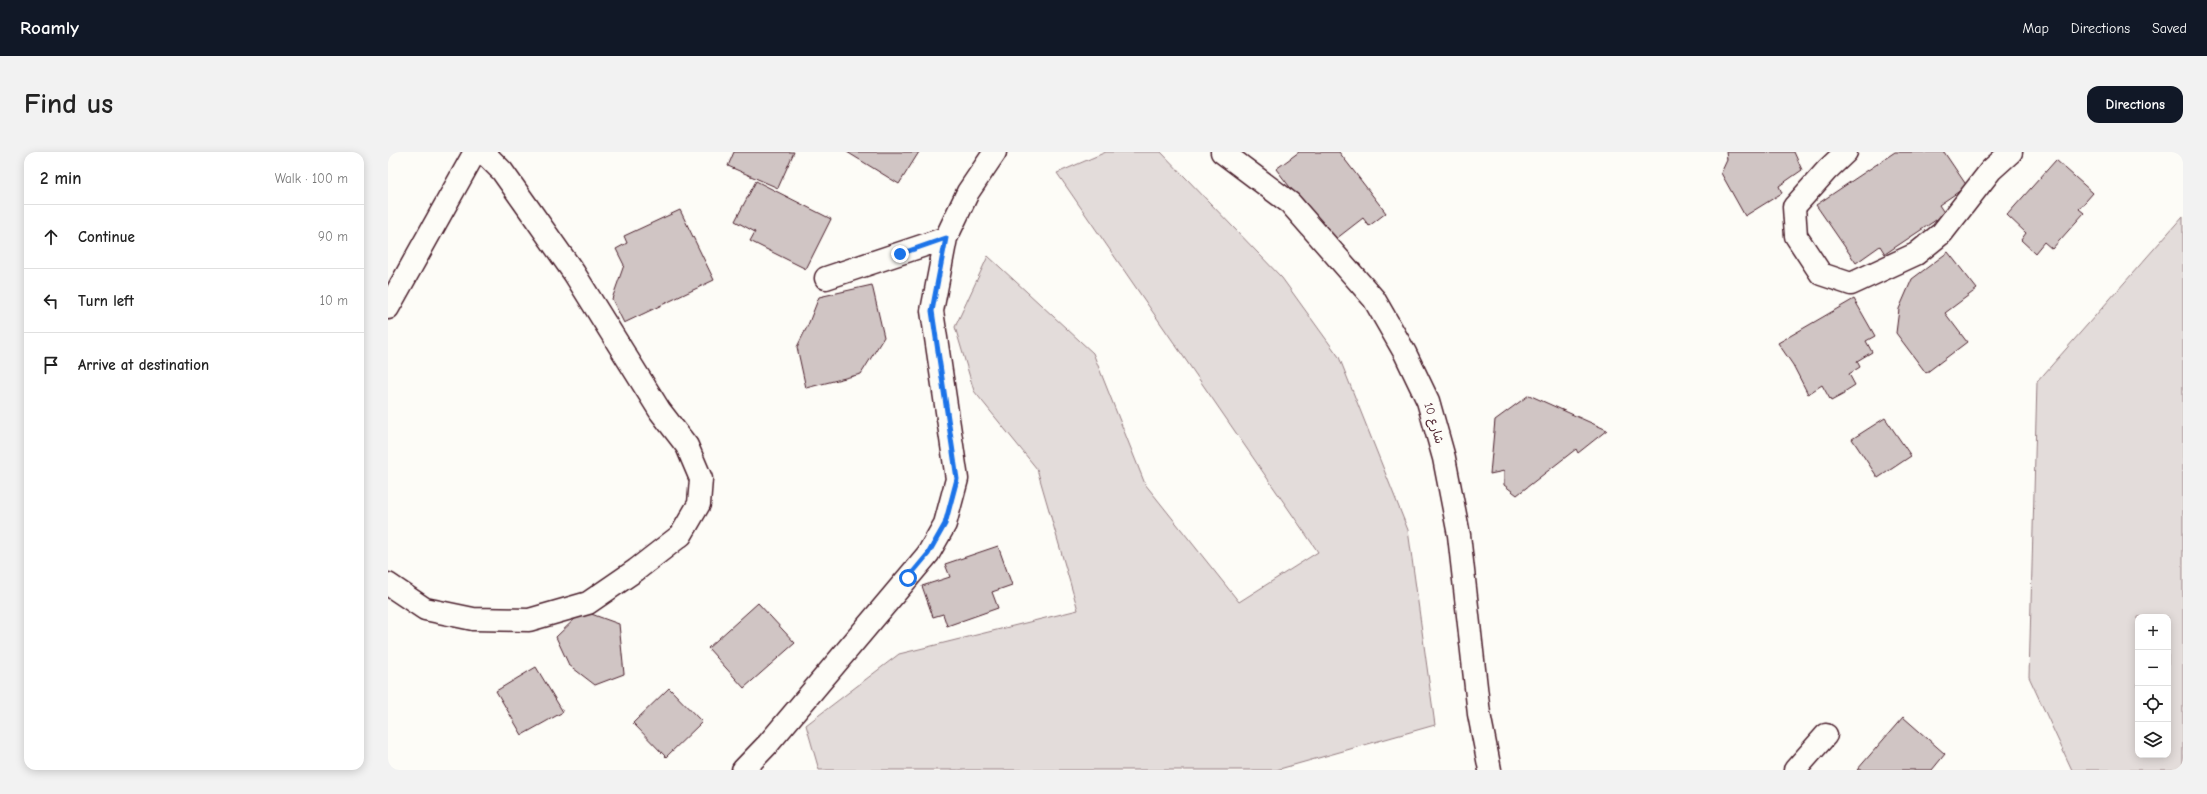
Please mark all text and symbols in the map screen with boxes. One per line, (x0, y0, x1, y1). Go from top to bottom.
text: Roamly (20, 17, 79, 39)
text: Map (2022, 20, 2049, 37)
text: Directions (2071, 20, 2130, 37)
text: Saved (2152, 20, 2187, 37)
button: Directions (2087, 86, 2183, 123)
text: Find us (24, 88, 113, 120)
text: 2 min (40, 169, 81, 188)
text: Walk · 100 m (275, 171, 348, 186)
icon: ahead (40, 226, 62, 248)
text: Continue (78, 228, 135, 246)
text: 90 m (318, 229, 348, 244)
route end (891, 245, 909, 263)
icon: left (40, 290, 62, 312)
text: Turn left (78, 292, 134, 310)
text: 10 m (320, 293, 348, 308)
icon: arrive (40, 354, 62, 376)
text: Arrive at destination (78, 356, 209, 374)
street label: شارع 10 (1420, 401, 1447, 446)
route start (899, 569, 917, 587)
map controls (2135, 614, 2171, 758)
button: + (2135, 614, 2171, 650)
button: − (2135, 650, 2171, 686)
button: locate (2135, 686, 2171, 722)
button: layers (2135, 722, 2171, 758)

